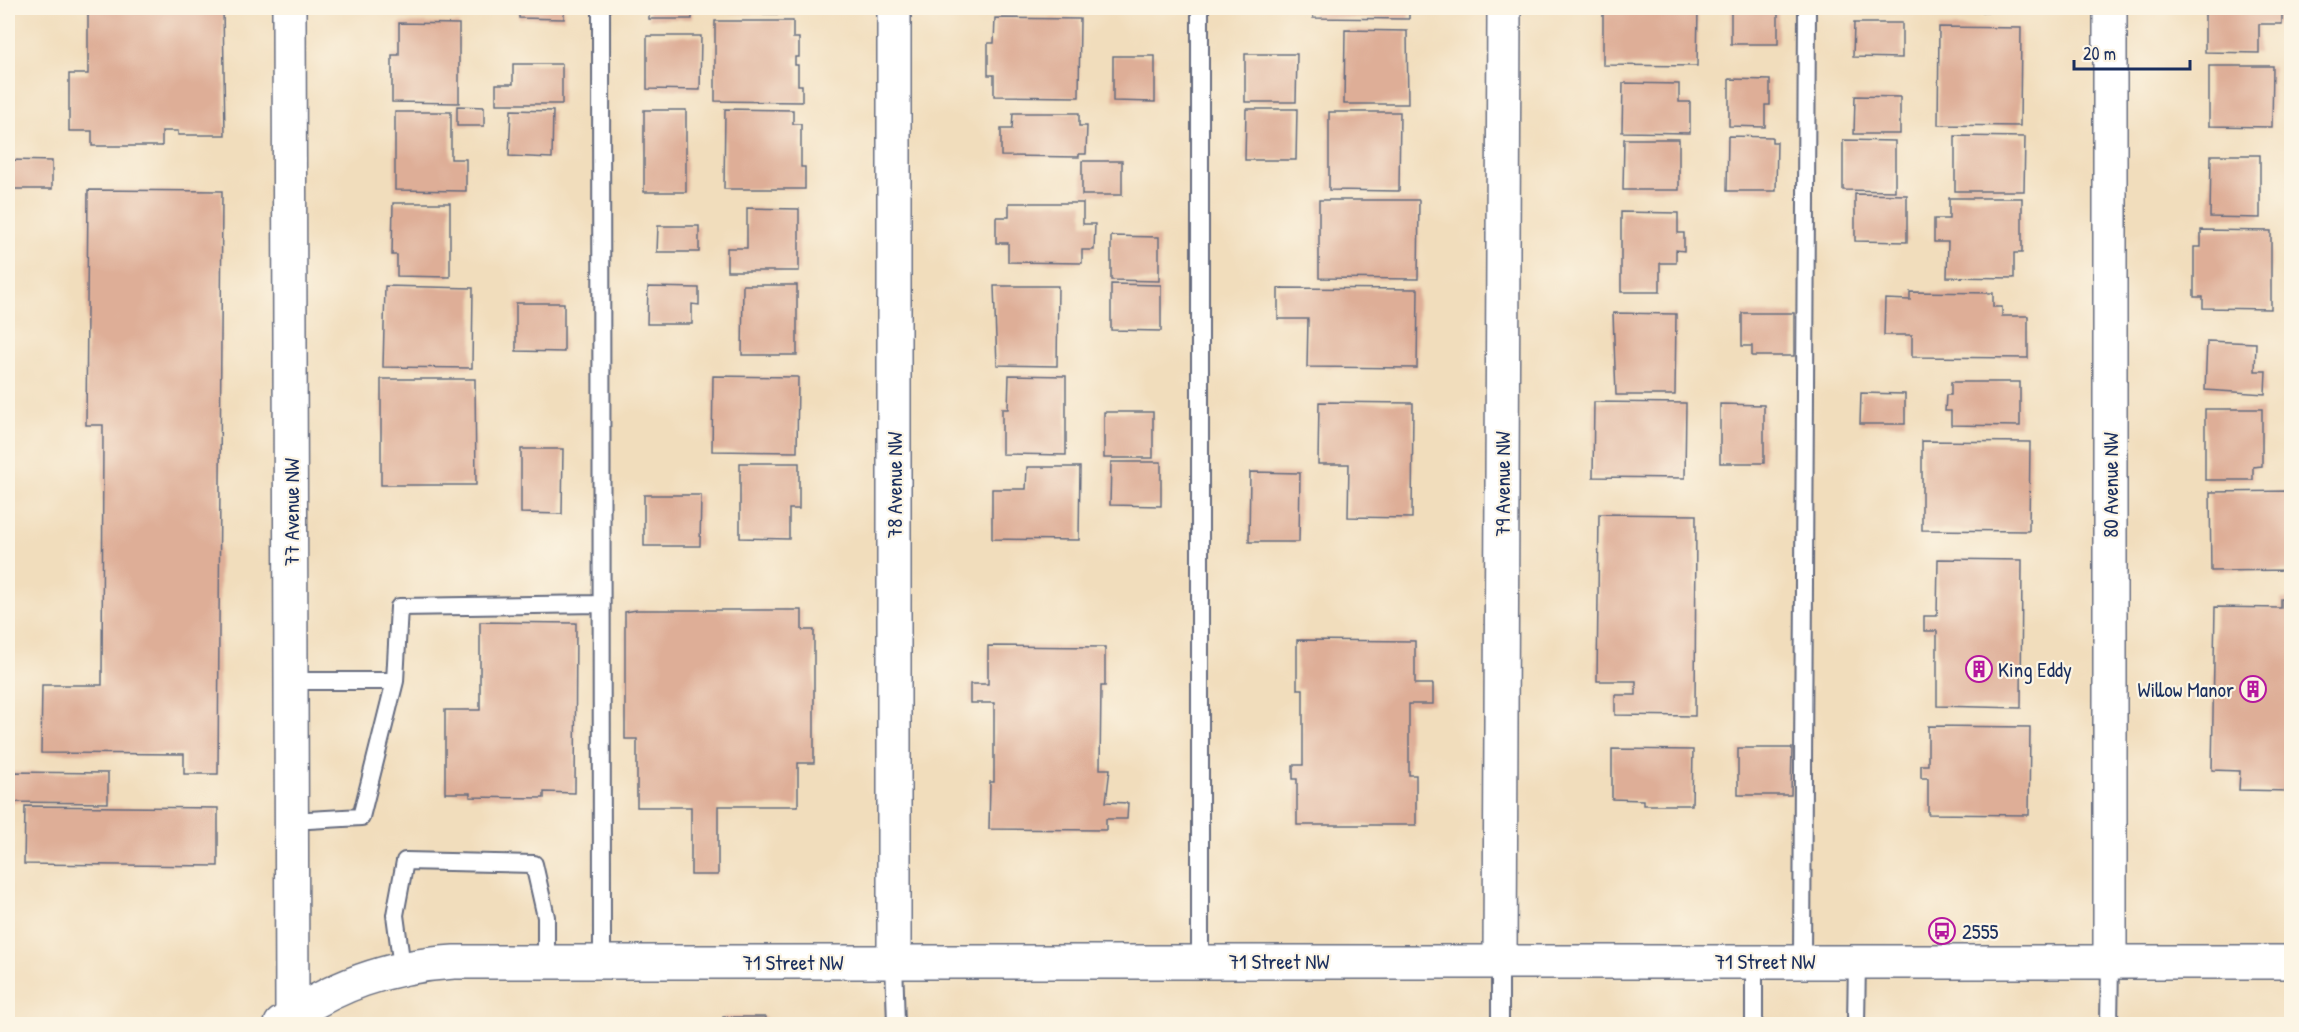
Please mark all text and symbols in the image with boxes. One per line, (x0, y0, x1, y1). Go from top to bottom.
scale bar (2074, 33, 2190, 71)
text: 20 m (2083, 41, 2116, 66)
street label: 79 Avenue NW (1488, 431, 1517, 537)
street label: 78 Avenue NW (880, 432, 909, 538)
street label: 80 Avenue NW (2096, 432, 2125, 538)
street label: 77 Avenue NW (277, 458, 306, 566)
building icon: King Eddy (1964, 654, 1994, 684)
place label: King Eddy (1998, 655, 2072, 684)
building icon: Willow Manor (2238, 674, 2268, 704)
place label: Willow Manor (2138, 675, 2234, 704)
bus stop icon: 2555 (1927, 916, 1957, 946)
place label: 2555 (1962, 917, 1999, 946)
street label: 71 Street NW (1229, 947, 1329, 976)
street label: 71 Street NW (1715, 947, 1815, 976)
street label: 71 Street NW (743, 948, 843, 977)

